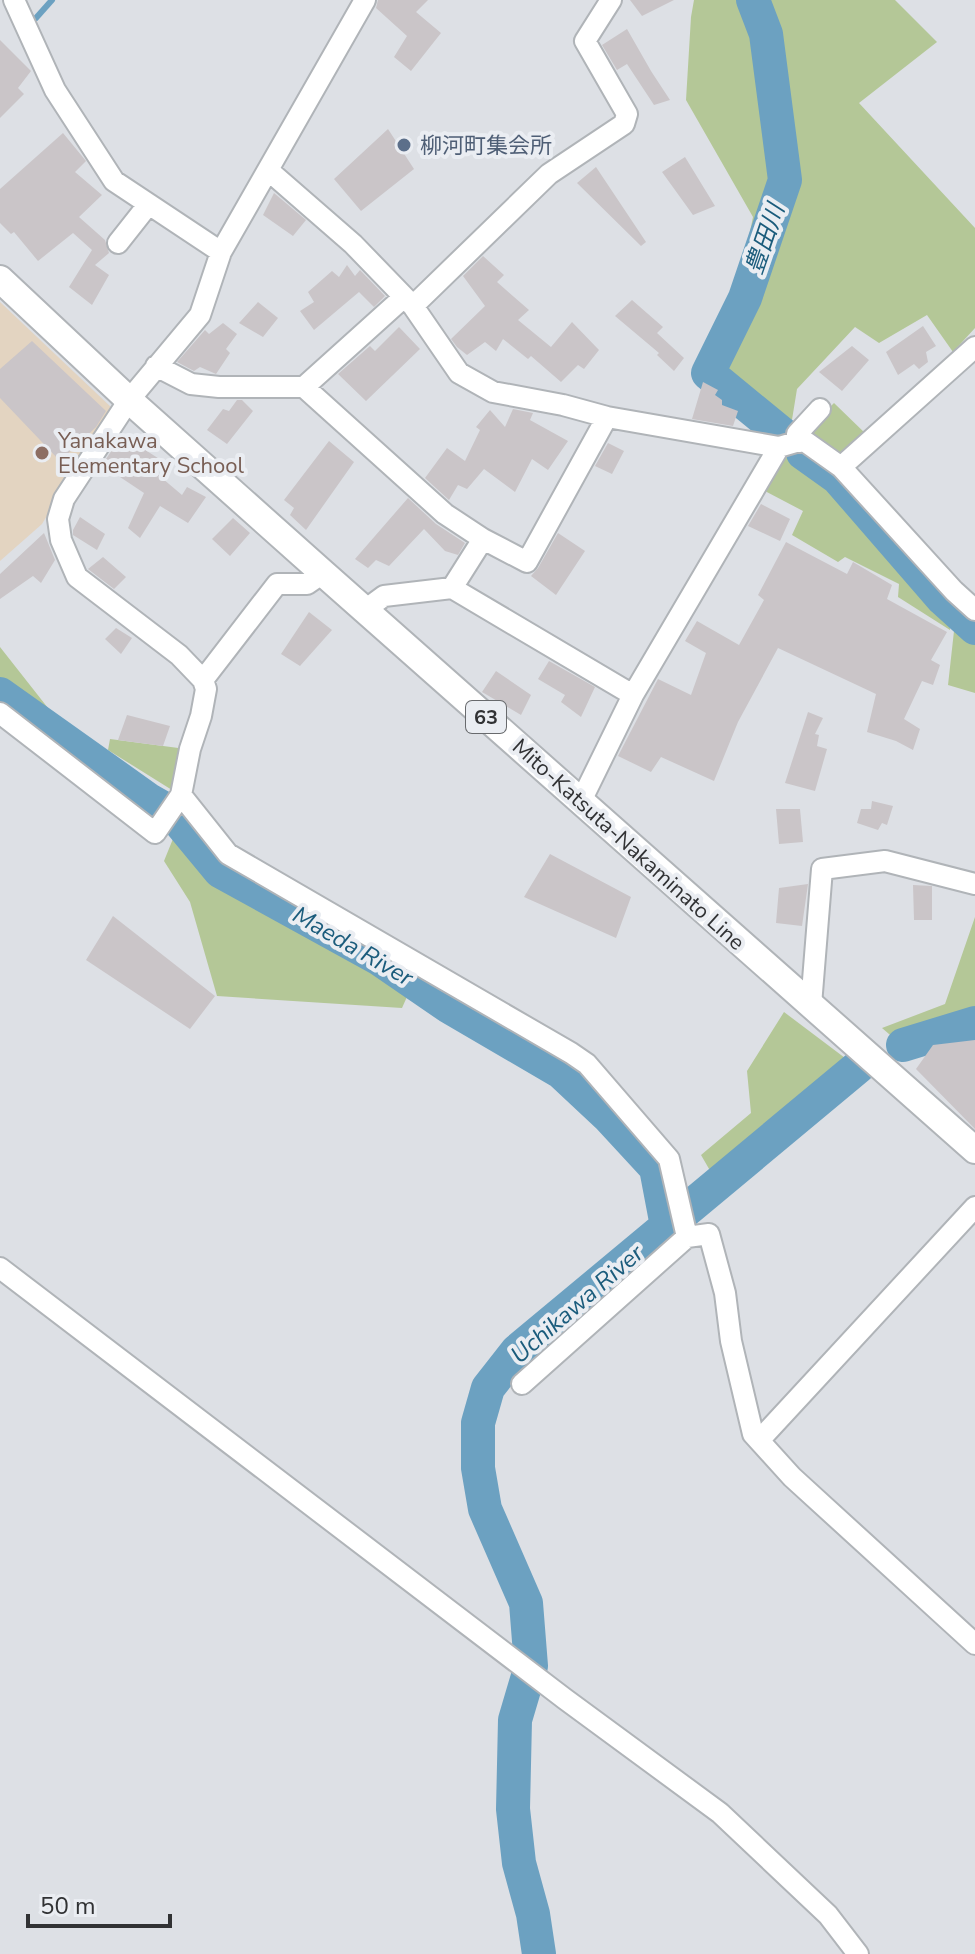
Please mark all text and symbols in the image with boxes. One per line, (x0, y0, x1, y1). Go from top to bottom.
place label: 柳河町集会所 (420, 131, 552, 161)
marker: 柳河町集会所 (395, 136, 413, 154)
water label: 豊田川 (738, 197, 793, 278)
place label: Yanakawa Elementary School (57, 426, 244, 481)
marker: Yanakawa Elementary School (33, 444, 51, 462)
road number: 63 (466, 701, 506, 733)
street label: Mito-Katsuta-Nakaminato Line (506, 732, 751, 957)
water label: Maeda River (287, 899, 420, 994)
water label: Uchikawa River (504, 1236, 651, 1371)
scale bar (28, 1878, 170, 1928)
text: 50 m (40, 1890, 96, 1922)

